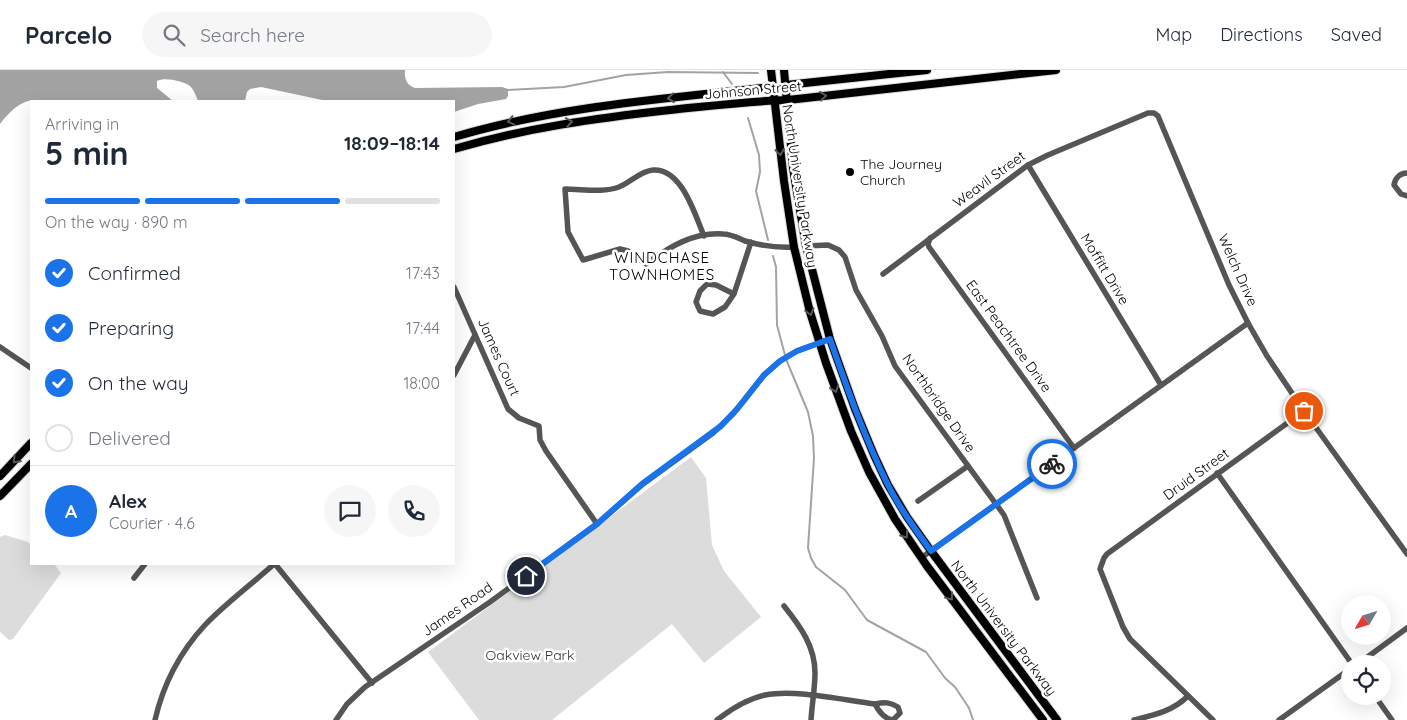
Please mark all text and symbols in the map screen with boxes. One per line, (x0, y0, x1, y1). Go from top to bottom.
search box (142, 12, 492, 57)
text: Parcelo (25, 20, 112, 50)
icon: search (160, 21, 188, 49)
text: Search here (200, 23, 305, 47)
text: Map (1155, 23, 1192, 46)
text: Directions (1220, 23, 1303, 46)
text: Saved (1331, 23, 1382, 46)
street label: Johnson Street (704, 77, 803, 103)
one-way arrow (819, 91, 827, 102)
one-way arrow (667, 92, 675, 103)
street label: North University Parkway (778, 103, 822, 269)
text: Arriving in (45, 114, 119, 134)
one-way arrow (506, 115, 515, 126)
one-way arrow (565, 118, 574, 128)
text: 18:09–18:14 (344, 131, 440, 155)
text: 5 min (45, 133, 129, 173)
street label: Weavil Street (949, 147, 1029, 211)
one-way arrow (774, 149, 785, 157)
place label: The Journey Church (860, 155, 942, 189)
marker: The Journey Church (844, 166, 856, 178)
text: On the way · 890 m (45, 212, 188, 232)
street label: Moffitt Drive (1077, 230, 1133, 308)
street label: Welch Drive (1214, 231, 1262, 309)
district label: WINDCHASE TOWNHOMES (609, 248, 715, 284)
icon: check (45, 259, 73, 287)
text: Confirmed (88, 261, 181, 285)
text: 17:43 (406, 263, 440, 283)
street label: East Peachtree Drive (962, 276, 1056, 396)
one-way arrow (805, 307, 815, 315)
icon: check (45, 314, 73, 342)
street label: James Court (474, 315, 524, 399)
text: Preparing (88, 316, 174, 340)
text: 17:44 (406, 318, 440, 338)
street label: Northbridge Drive (898, 350, 980, 456)
icon: check (45, 369, 73, 397)
text: On the way (88, 371, 189, 395)
text: 18:00 (403, 373, 440, 393)
one-way arrow (829, 384, 839, 393)
pin (1283, 390, 1325, 432)
icon: bag (1290, 397, 1318, 425)
text: Delivered (88, 426, 171, 450)
courier (1027, 439, 1077, 489)
street label: Druid Street (1160, 444, 1233, 504)
icon: bike (1038, 450, 1066, 478)
one-way arrow (13, 454, 22, 463)
button: chat (324, 485, 376, 537)
button: phone (388, 485, 440, 537)
text: Alex (109, 489, 147, 513)
text: A (65, 499, 77, 523)
text: Courier · 4.6 (109, 513, 195, 533)
one-way arrow (899, 529, 909, 538)
pin (505, 555, 547, 597)
street label: North University Parkway (947, 557, 1061, 699)
icon: home (512, 562, 540, 590)
street label: James Road (418, 578, 496, 640)
one-way arrow (945, 591, 953, 600)
north arrow (1341, 595, 1391, 645)
map controls (1341, 595, 1391, 705)
park label: Oakview Park (486, 646, 575, 664)
button: locate (1341, 655, 1391, 705)

